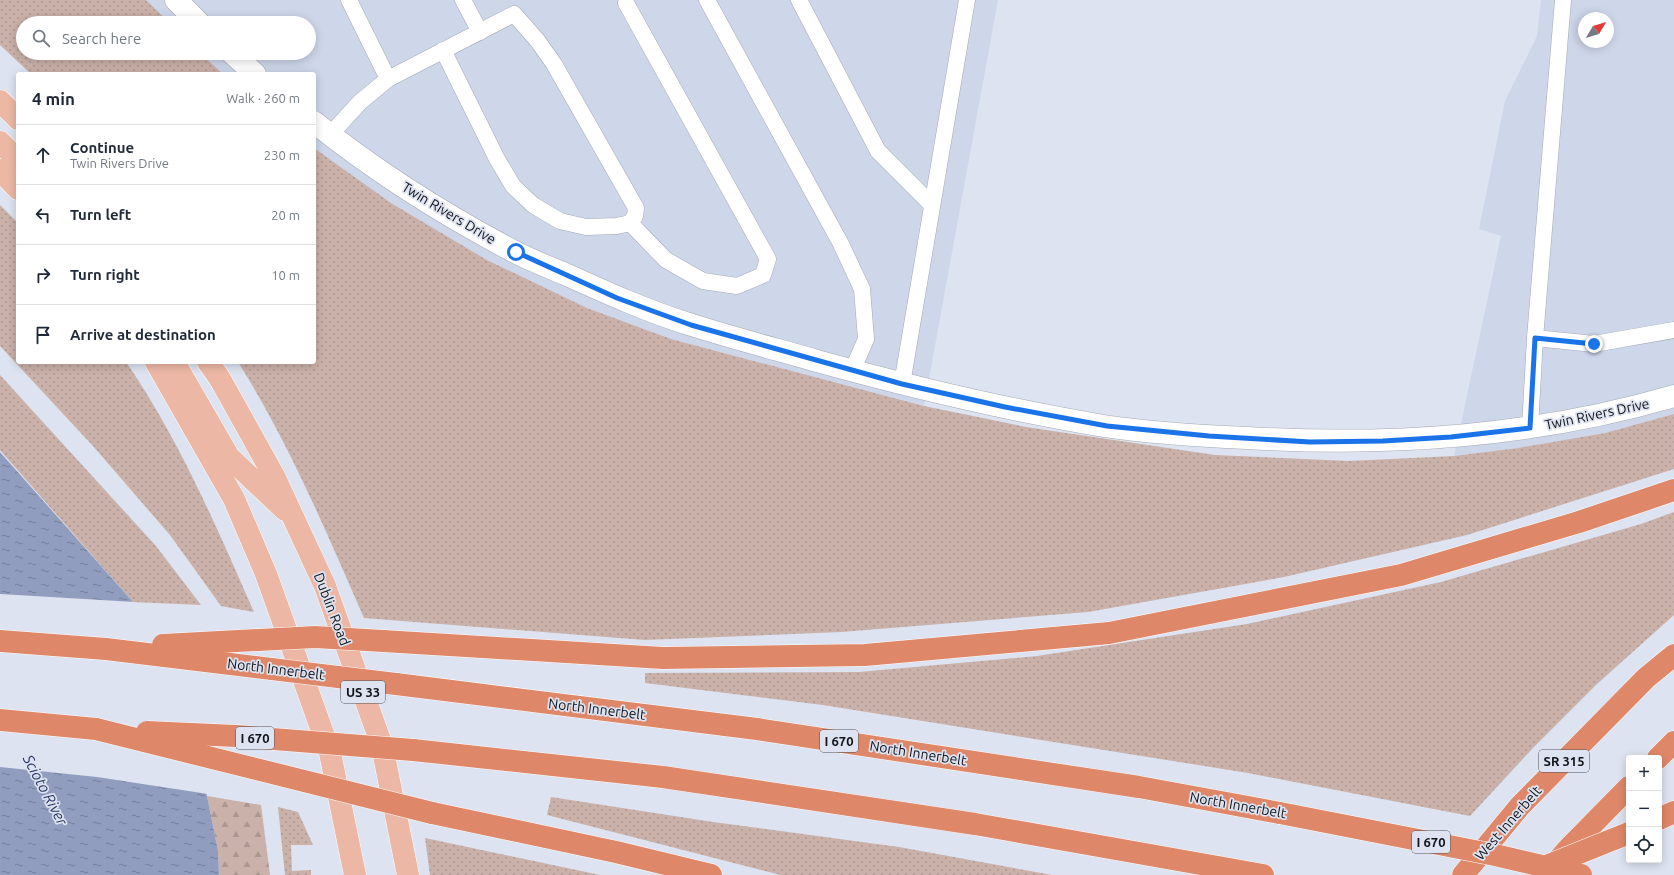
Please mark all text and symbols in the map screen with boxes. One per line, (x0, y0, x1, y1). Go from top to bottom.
north arrow (1578, 12, 1614, 48)
search box (16, 16, 316, 60)
icon: search (30, 27, 52, 49)
text: Search here (62, 30, 141, 47)
text: 4 min (32, 89, 75, 108)
text: Walk · 260 m (226, 91, 300, 105)
text: Continue (70, 139, 134, 156)
icon: ahead (32, 144, 54, 166)
text: 230 m (264, 148, 300, 162)
text: Twin Rivers Drive (70, 156, 169, 170)
street label: Twin Rivers Drive (399, 179, 499, 247)
icon: left (32, 204, 54, 226)
text: Turn left (70, 206, 131, 223)
text: 20 m (271, 208, 300, 222)
route start (507, 243, 525, 261)
icon: right (32, 264, 54, 286)
text: Turn right (70, 266, 140, 283)
text: 10 m (271, 268, 300, 282)
icon: arrive (32, 324, 54, 346)
text: Arrive at destination (70, 326, 216, 343)
route end (1585, 335, 1603, 353)
street label: Twin Rivers Drive (1543, 395, 1651, 433)
street label: Dublin Road (311, 570, 353, 648)
street label: North Innerbelt (226, 655, 326, 683)
road number: US 33 (341, 681, 385, 703)
street label: North Innerbelt (547, 695, 647, 723)
road number: I 670 (236, 727, 274, 749)
road number: I 670 (820, 730, 858, 752)
street label: North Innerbelt (868, 737, 968, 769)
road number: SR 315 (1539, 750, 1589, 772)
water label: Scioto River (19, 751, 72, 829)
map controls (1626, 755, 1662, 863)
button: + (1626, 755, 1662, 791)
street label: West Innerbelt (1471, 782, 1545, 863)
street label: North Innerbelt (1188, 789, 1288, 821)
button: − (1626, 791, 1662, 827)
button: locate (1626, 827, 1662, 863)
road number: I 670 (1412, 831, 1450, 853)

